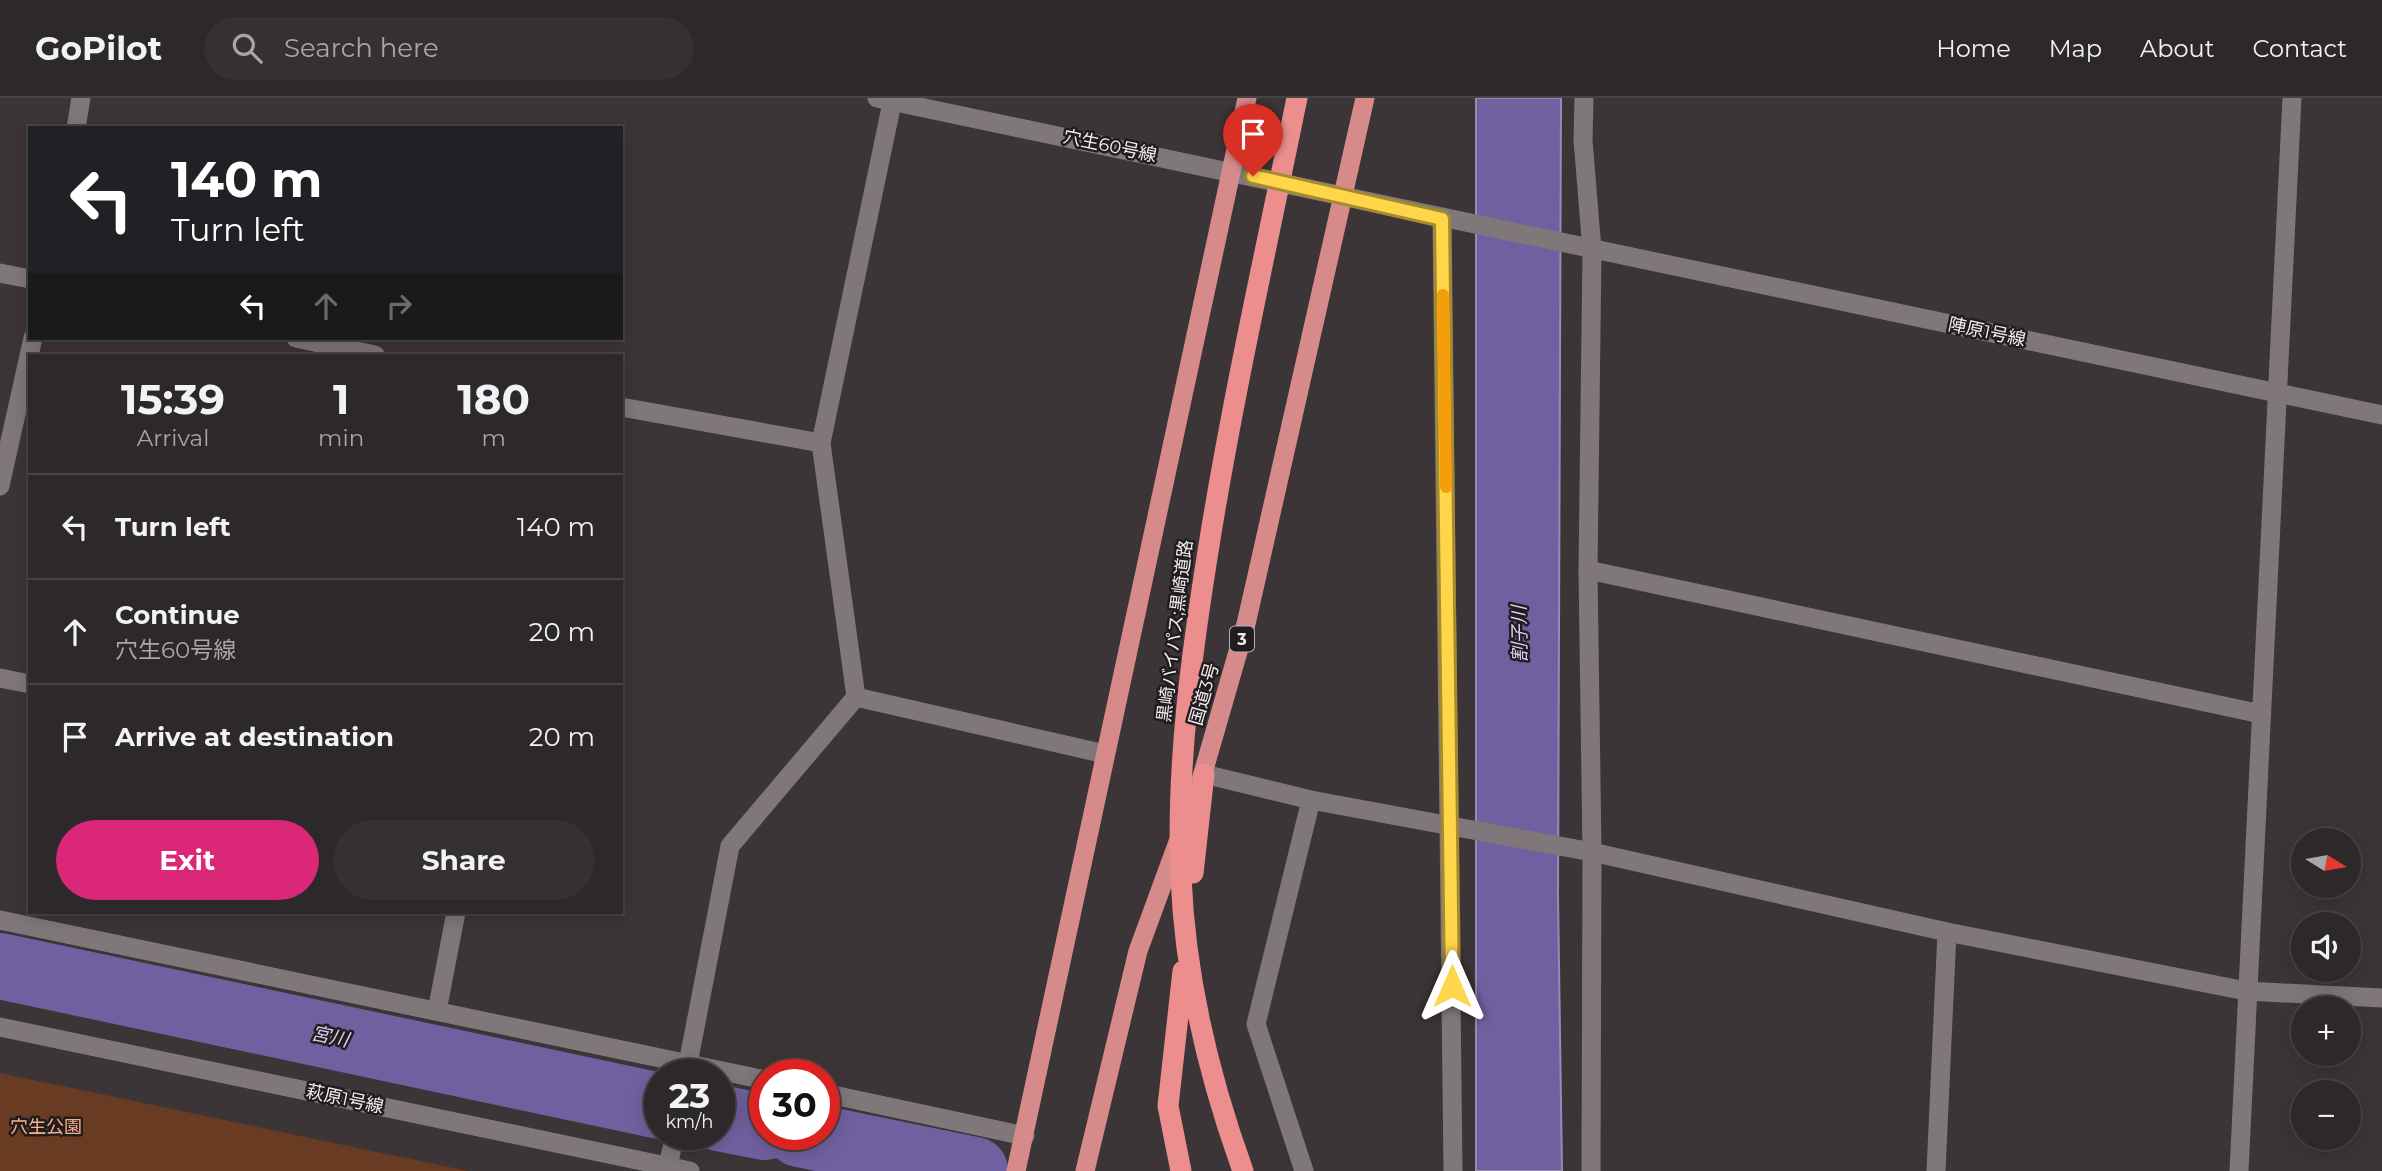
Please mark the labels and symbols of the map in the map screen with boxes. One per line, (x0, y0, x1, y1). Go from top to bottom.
pin (1223, 104, 1283, 176)
street label: 穴生60号線 (1061, 125, 1159, 167)
street label: 陣原1号線 (1946, 313, 2028, 351)
street label: 黒崎バイパス;黒崎道路 (1153, 539, 1197, 723)
water label: 割子川 (1507, 603, 1531, 663)
road number: 3 (1230, 626, 1254, 652)
street label: 国道3号 (1185, 660, 1223, 728)
north arrow (2291, 828, 2361, 898)
position arrow (1415, 949, 1489, 1023)
water label: 宮川 (309, 1021, 353, 1052)
speed limit sign: 30 (749, 1059, 840, 1150)
street label: 萩原1号線 (304, 1080, 386, 1118)
park label: 穴生公園 (10, 1116, 82, 1138)

